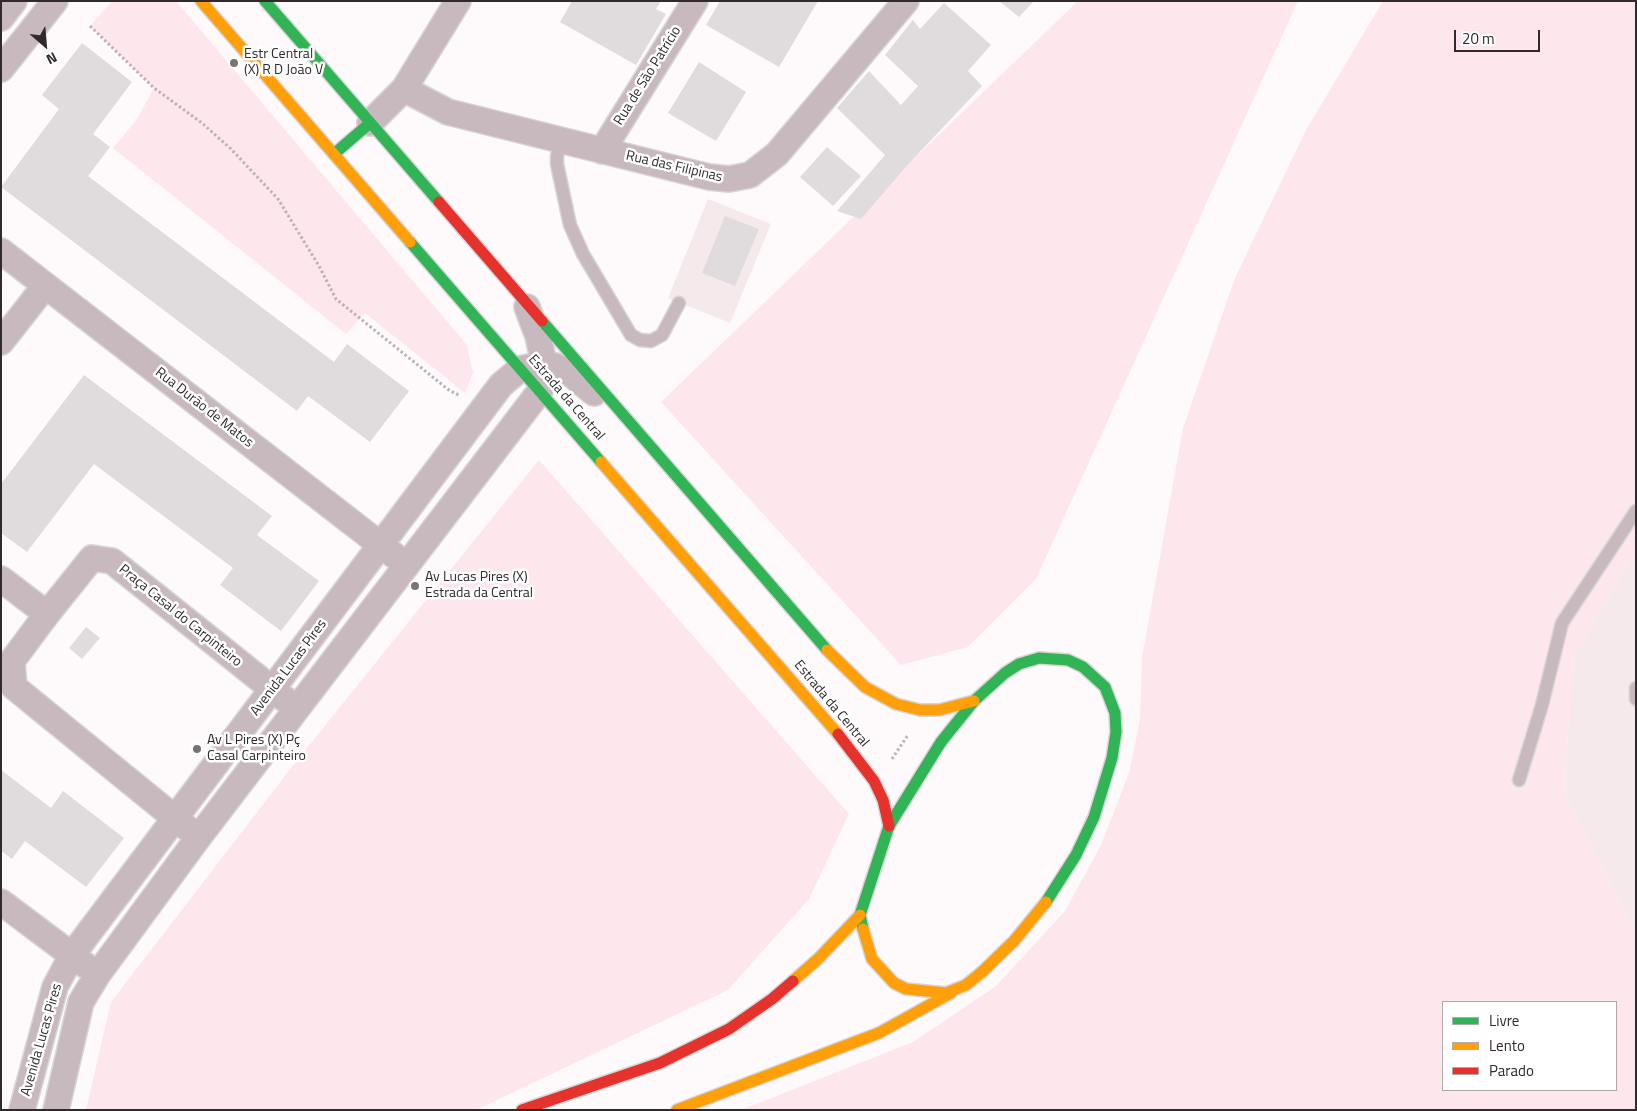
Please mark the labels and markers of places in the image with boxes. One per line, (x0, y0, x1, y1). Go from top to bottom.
place label: Estr Central (X) R D João V (244, 47, 323, 80)
marker: Estr Central (X) R D João V (228, 57, 240, 69)
place label: Av Lucas Pires (X) Estrada da Central (425, 570, 533, 602)
marker: Av Lucas Pires (X) Estrada da Central (409, 580, 421, 592)
place label: Av L Pires (X) Pç Casal Carpinteiro (207, 733, 306, 766)
marker: Av L Pires (X) Pç Casal Carpinteiro (191, 743, 203, 755)

